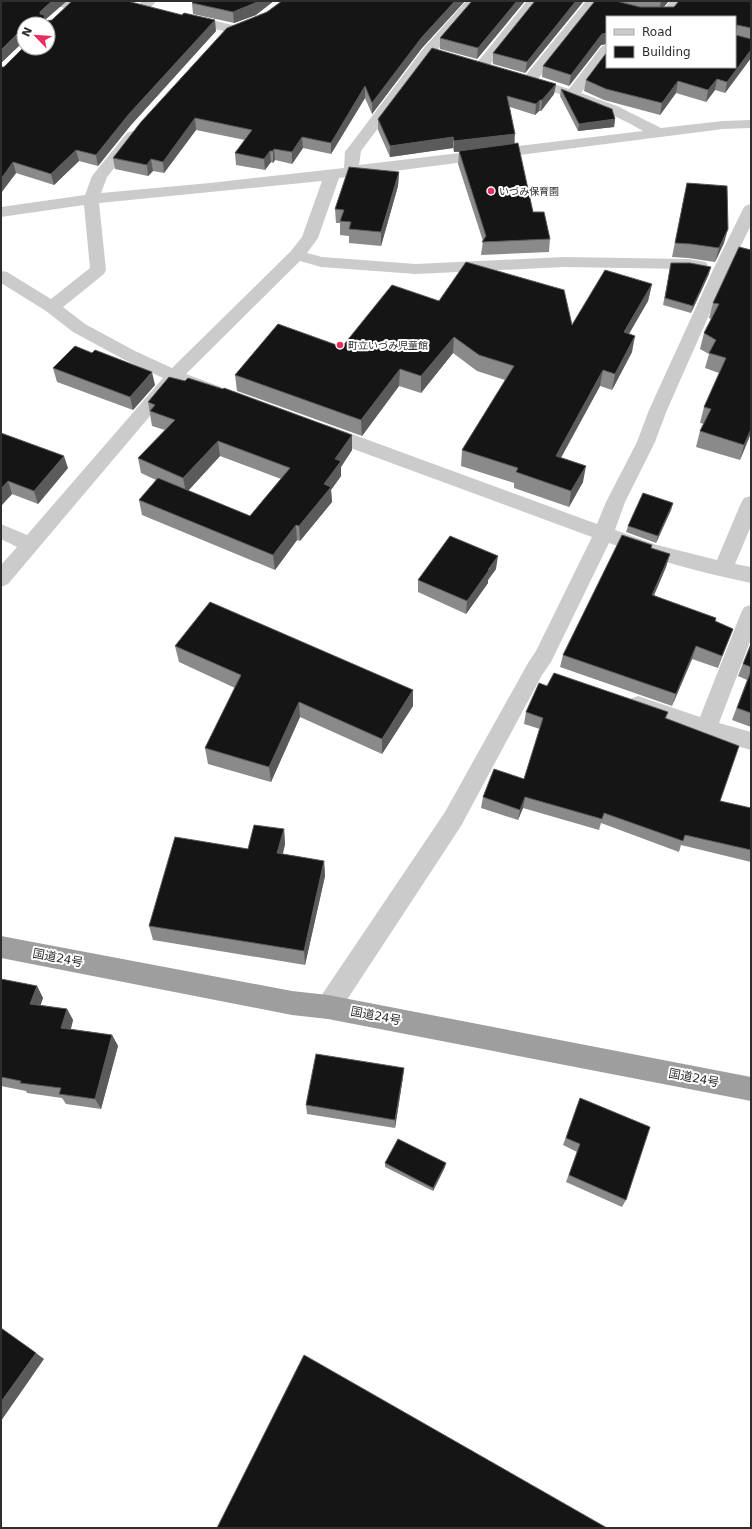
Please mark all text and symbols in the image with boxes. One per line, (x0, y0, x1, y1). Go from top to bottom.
north arrow (16, 16, 56, 56)
legend (606, 16, 736, 68)
text: N (20, 25, 35, 39)
text: Road (642, 25, 672, 39)
text: Building (642, 45, 691, 59)
marker: いづみ保育園 (486, 186, 496, 196)
place label: いづみ保育園 (499, 186, 559, 197)
marker: 町立いづみ児童館 (335, 340, 345, 350)
place label: 町立いづみ児童館 (348, 340, 428, 351)
street label: 国道24号 (31, 946, 85, 970)
street label: 国道24号 (349, 1004, 403, 1028)
street label: 国道24号 (667, 1066, 721, 1090)

